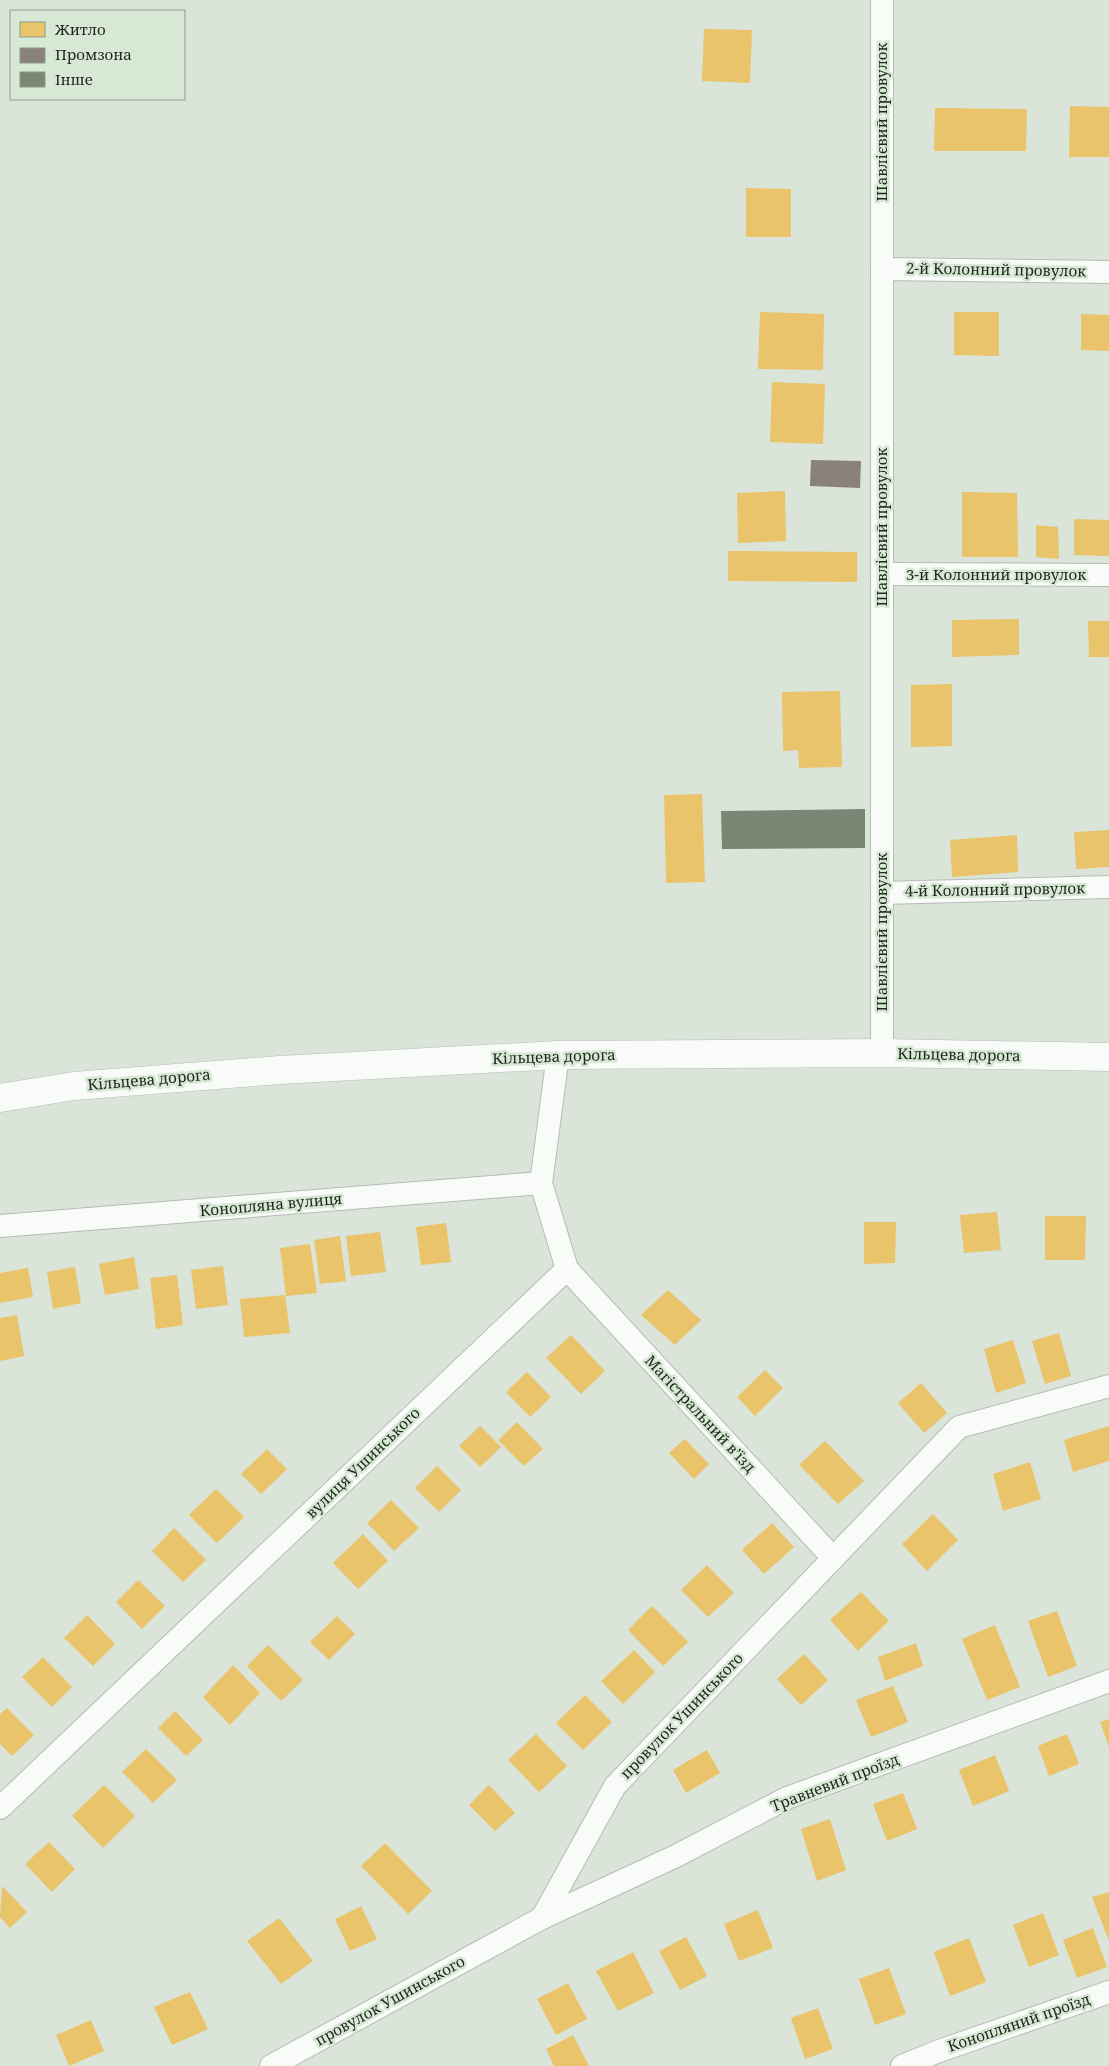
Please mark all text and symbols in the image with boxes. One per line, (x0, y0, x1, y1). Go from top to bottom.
legend (10, 10, 185, 100)
text: Житло (54, 19, 106, 39)
street label: Шавлієвий провулок (871, 42, 891, 201)
text: Промзона (55, 44, 132, 64)
text: Інше (55, 69, 93, 89)
street label: 2-й Колонний провулок (906, 257, 1086, 281)
street label: Шавлієвий провулок (871, 447, 891, 606)
street label: 3-й Колонний провулок (906, 564, 1086, 584)
street label: Шавлієвий провулок (871, 852, 891, 1011)
street label: 4-й Колонний провулок (905, 877, 1085, 901)
street label: Кільцева дорога (897, 1043, 1021, 1065)
street label: Кільцева дорога (492, 1044, 616, 1068)
street label: Кільцева дорога (87, 1064, 211, 1094)
street label: Конопляна вулиця (199, 1188, 343, 1220)
street label: Магістральний в’їзд (641, 1350, 760, 1476)
street label: вулиця Ушинського (301, 1403, 424, 1522)
street label: провулок Ушинського (616, 1648, 747, 1783)
street label: Травневий проїзд (768, 1748, 902, 1816)
street label: провулок Ушинського (311, 1951, 468, 2050)
street label: Конопляний проїзд (945, 1988, 1093, 2056)

